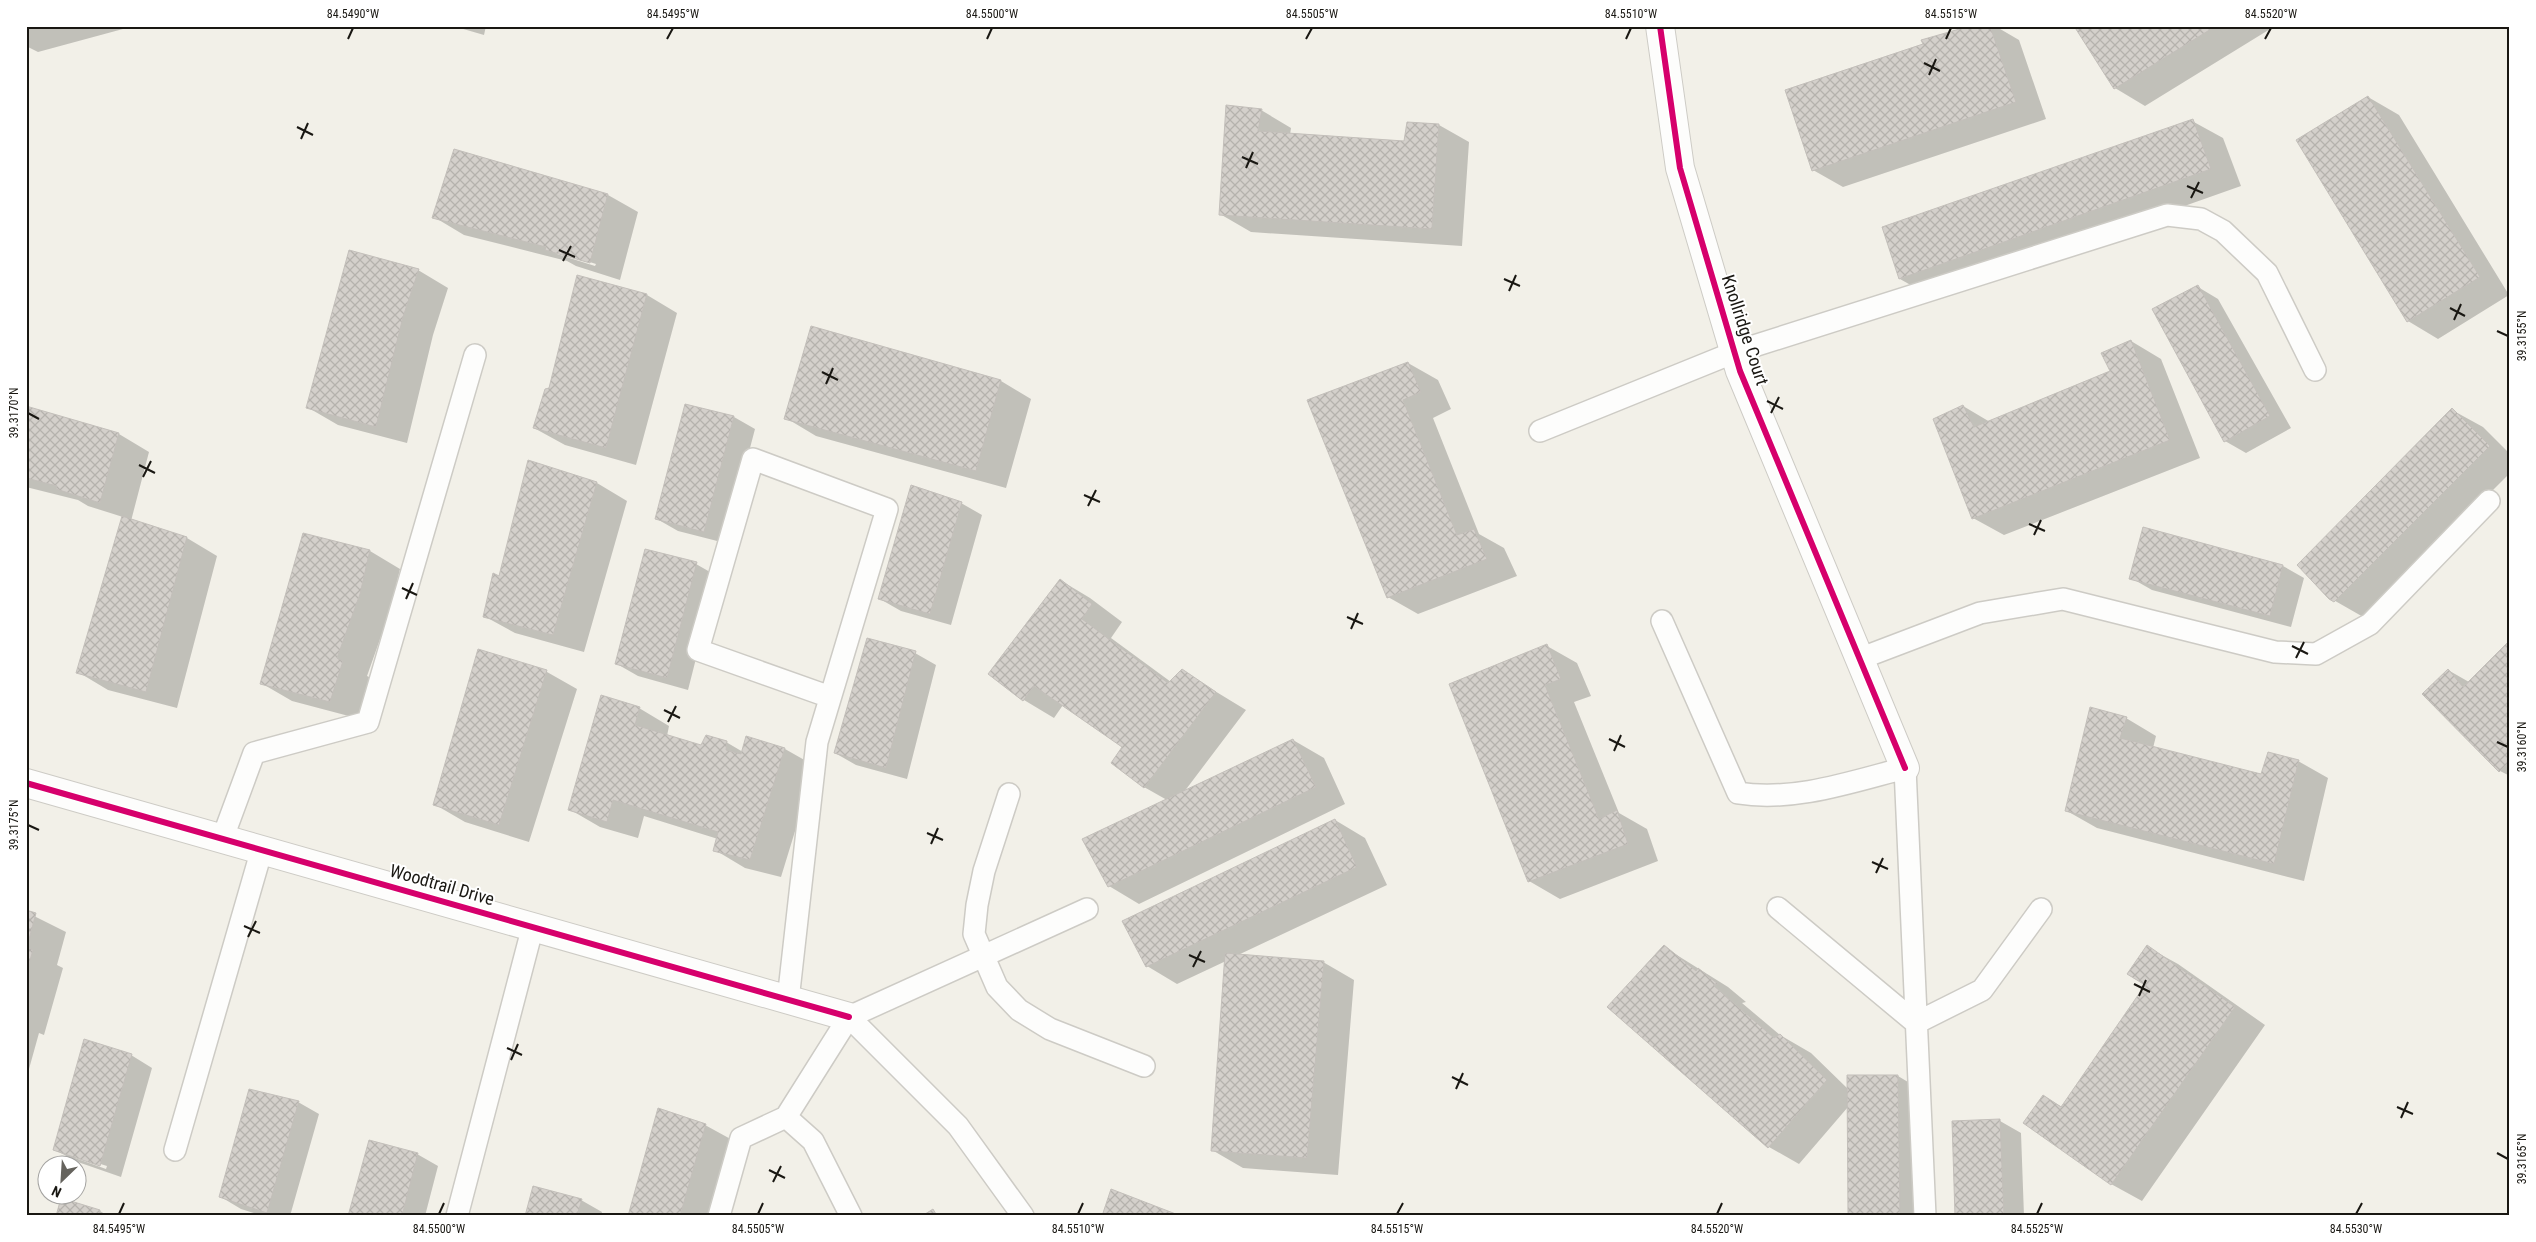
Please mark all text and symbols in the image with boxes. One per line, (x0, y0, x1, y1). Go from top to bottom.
text: 84.5490°W (327, 7, 379, 21)
text: 84.5495°W (647, 7, 699, 21)
text: 84.5500°W (966, 7, 1018, 21)
text: 84.5505°W (1286, 7, 1338, 21)
text: 84.5510°W (1605, 7, 1657, 21)
text: 84.5515°W (1925, 7, 1977, 21)
text: 84.5520°W (2245, 7, 2297, 21)
street label: Knollridge Court (1718, 272, 1773, 388)
text: 39.3155°N (2515, 311, 2529, 361)
text: 39.3170°N (7, 388, 21, 438)
text: 39.3160°N (2515, 722, 2529, 772)
text: 39.3175°N (7, 800, 21, 850)
street label: Woodtrail Drive (387, 860, 497, 909)
text: 39.3165°N (2515, 1134, 2529, 1184)
north arrow (38, 1154, 88, 1204)
text: N (49, 1183, 64, 1201)
text: 84.5495°W (93, 1222, 145, 1236)
text: 84.5500°W (413, 1222, 465, 1236)
text: 84.5505°W (732, 1222, 784, 1236)
text: 84.5510°W (1052, 1222, 1104, 1236)
text: 84.5515°W (1371, 1222, 1423, 1236)
text: 84.5520°W (1691, 1222, 1743, 1236)
text: 84.5525°W (2011, 1222, 2063, 1236)
text: 84.5530°W (2330, 1222, 2382, 1236)

